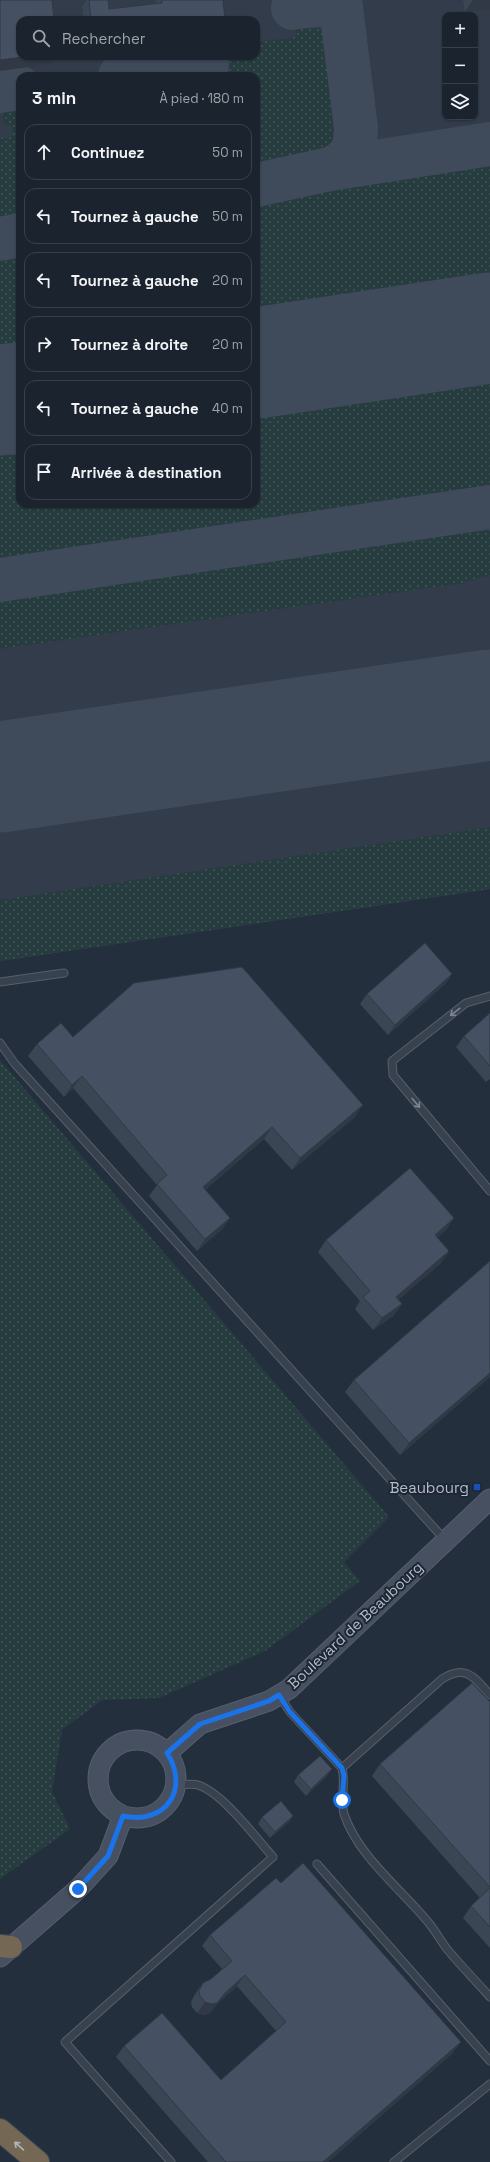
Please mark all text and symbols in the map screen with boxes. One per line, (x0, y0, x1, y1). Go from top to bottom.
map controls (442, 12, 478, 120)
button: + (442, 12, 478, 48)
search box (16, 16, 260, 60)
icon: search (30, 27, 52, 49)
text: Rechercher (62, 29, 145, 48)
button: − (442, 48, 478, 84)
button: layers (442, 84, 478, 120)
text: 3 min (32, 87, 76, 109)
text: À pied · 180 m (160, 90, 244, 107)
icon: ahead (33, 141, 55, 163)
text: Continuez (71, 143, 144, 162)
text: 50 m (212, 144, 243, 161)
icon: left (33, 205, 55, 227)
text: Tournez à gauche (71, 207, 199, 226)
text: 50 m (212, 208, 243, 225)
icon: left (33, 269, 55, 291)
text: Tournez à gauche (71, 271, 199, 290)
text: 20 m (212, 272, 243, 289)
icon: right (33, 333, 55, 355)
text: Tournez à droite (71, 335, 188, 354)
text: 20 m (212, 336, 243, 353)
icon: left (33, 397, 55, 419)
text: Tournez à gauche (71, 399, 199, 418)
text: 40 m (212, 400, 243, 417)
icon: arrive (33, 461, 55, 483)
text: Arrivée à destination (71, 463, 221, 482)
one-way arrow (450, 1008, 461, 1016)
one-way arrow (411, 1097, 420, 1108)
place label: Beaubourg (389, 1478, 469, 1497)
marker: Beaubourg (472, 1482, 482, 1492)
street label: Boulevard de Beaubourg (283, 1557, 427, 1693)
route start (333, 1791, 351, 1809)
route end (69, 1880, 87, 1898)
one-way arrow (14, 2141, 25, 2150)

